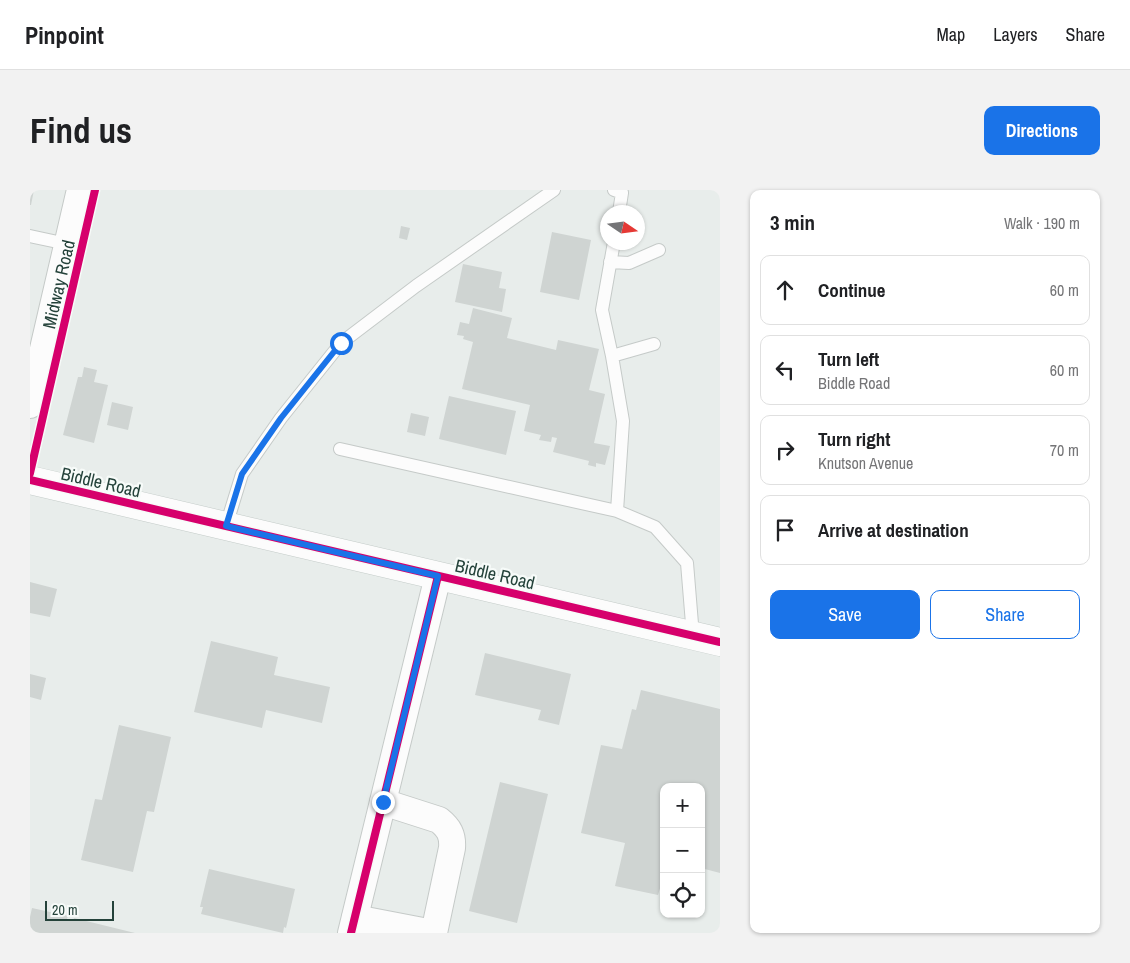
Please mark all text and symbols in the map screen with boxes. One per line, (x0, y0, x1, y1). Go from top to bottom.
text: Pinpoint (25, 19, 104, 51)
text: Map (937, 22, 965, 47)
text: Layers (993, 22, 1038, 47)
text: Share (1066, 22, 1105, 47)
button: Directions (984, 106, 1100, 155)
text: Find us (30, 107, 132, 154)
north arrow (600, 205, 645, 250)
text: 3 min (770, 208, 815, 237)
text: Walk · 190 m (1004, 212, 1080, 234)
street label: Midway Road (36, 237, 80, 331)
icon: ahead (771, 276, 799, 304)
text: Continue (818, 277, 886, 303)
text: 60 m (1050, 279, 1079, 301)
route start (330, 332, 353, 355)
text: Turn left (818, 346, 879, 372)
icon: left (771, 356, 799, 384)
text: 60 m (1050, 359, 1079, 381)
text: Biddle Road (818, 372, 890, 394)
text: Turn right (818, 426, 890, 452)
icon: right (771, 436, 799, 464)
text: 70 m (1050, 439, 1079, 461)
text: Knutson Avenue (818, 452, 913, 474)
street label: Biddle Road (59, 461, 143, 503)
icon: arrive (771, 516, 799, 544)
text: Arrive at destination (818, 517, 969, 543)
street label: Biddle Road (453, 553, 537, 595)
button: Save (770, 590, 920, 639)
button: Share (930, 590, 1080, 639)
map controls (660, 783, 705, 918)
button: + (660, 783, 705, 828)
route end (372, 791, 395, 814)
button: − (660, 828, 705, 873)
button: locate (660, 873, 705, 918)
scale bar (45, 898, 114, 921)
text: 20 m (52, 901, 78, 919)

